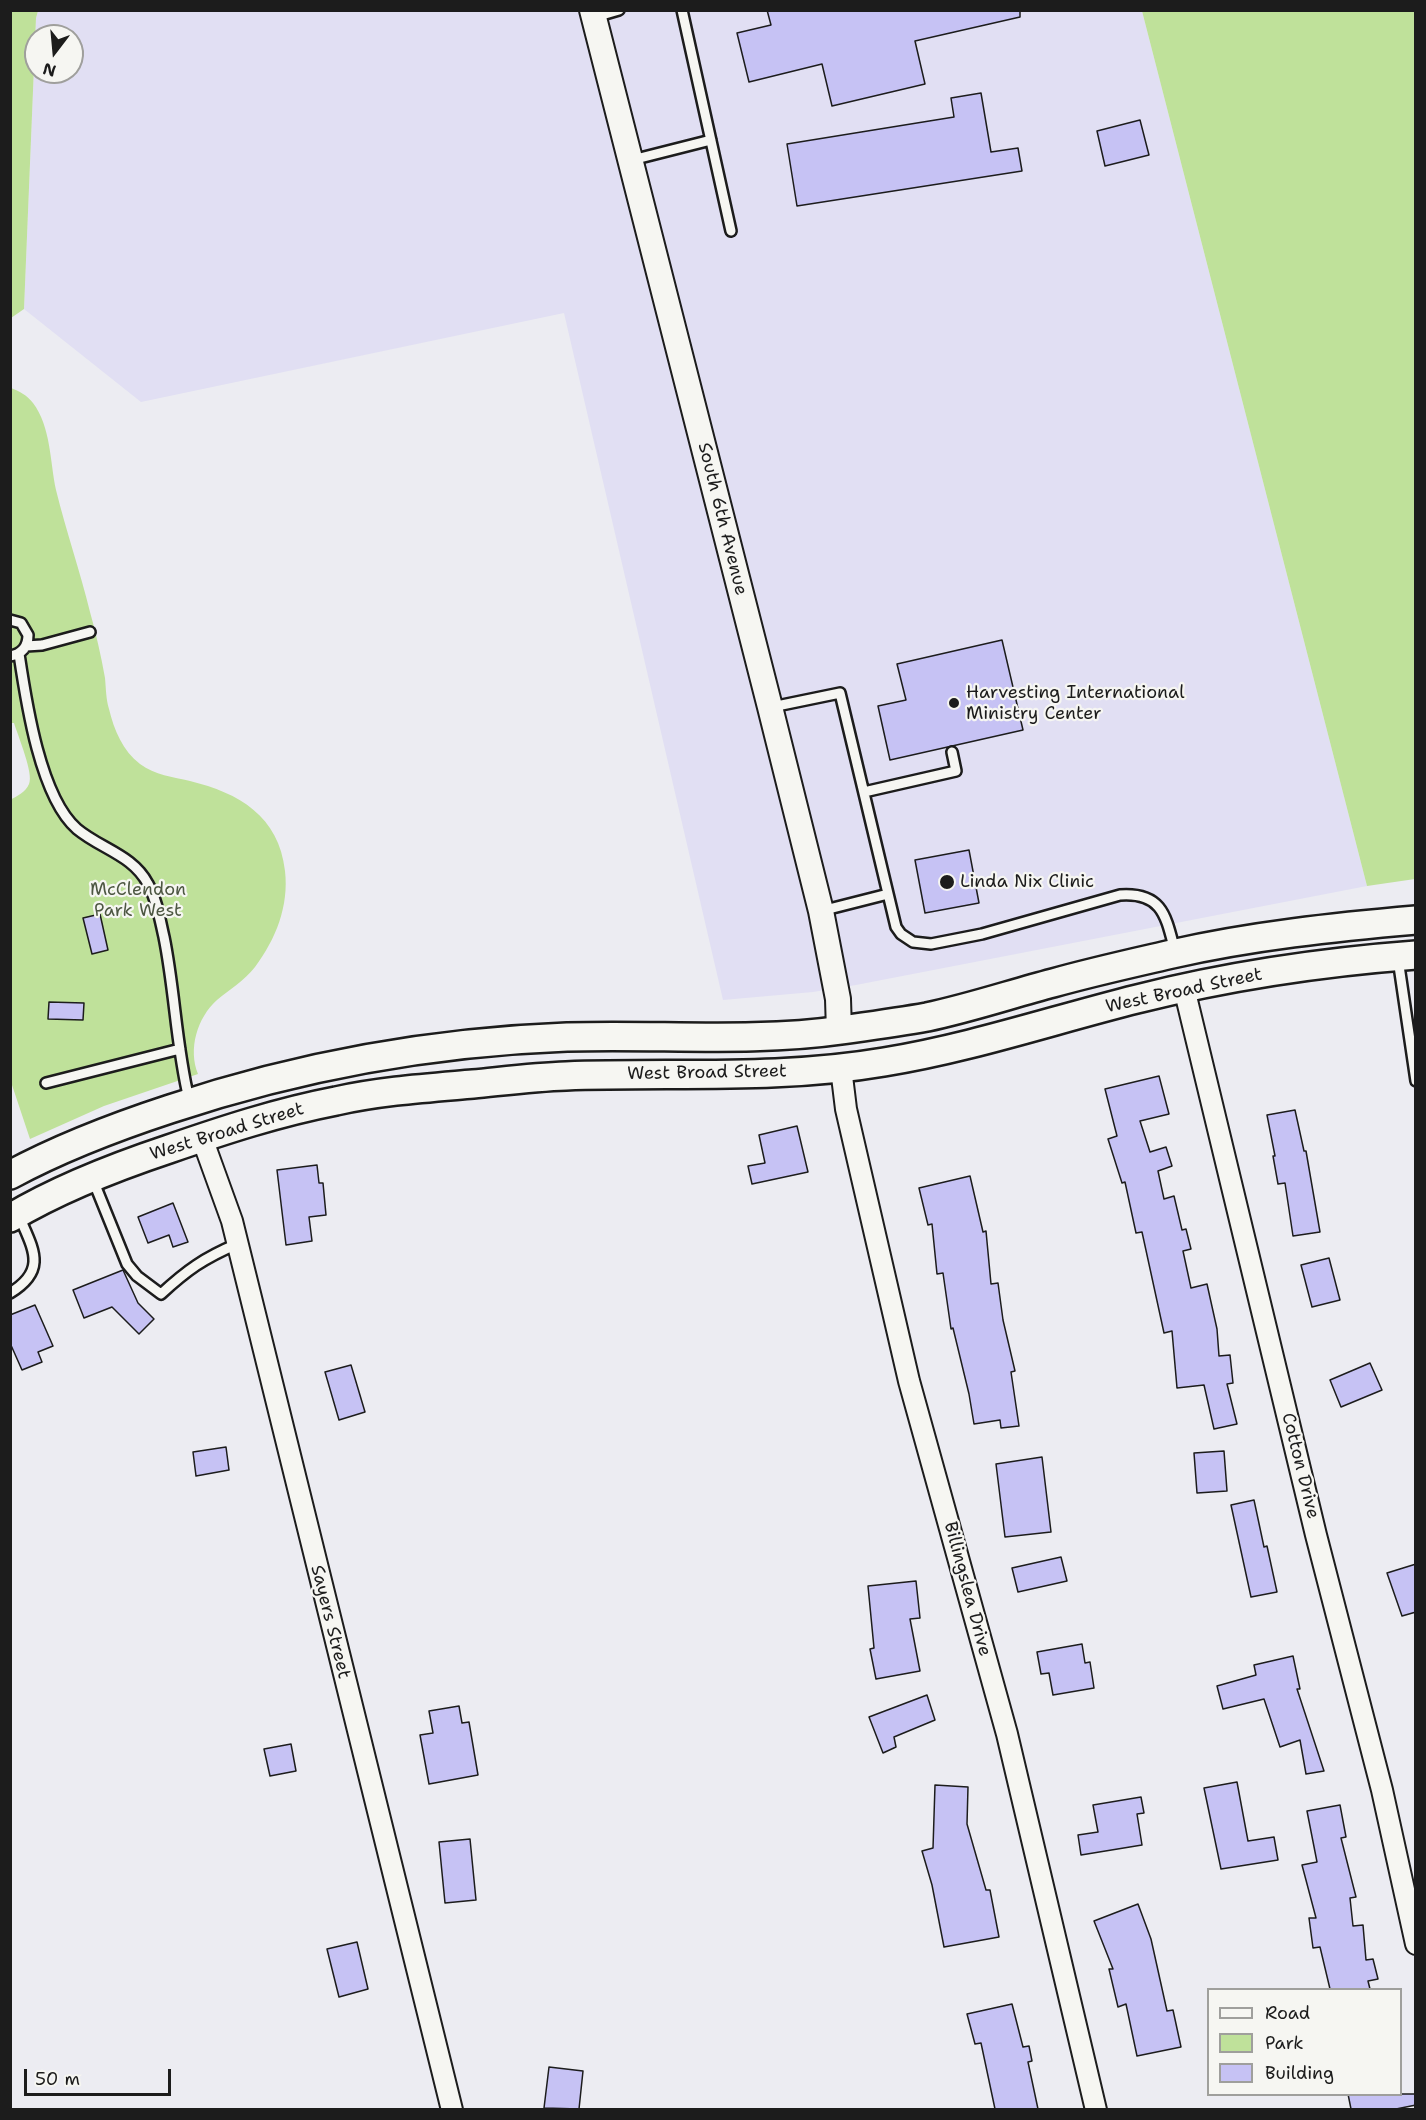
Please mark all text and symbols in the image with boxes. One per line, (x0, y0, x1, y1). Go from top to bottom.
north arrow (24, 24, 84, 84)
text: N (40, 58, 58, 82)
street label: South 6th Avenue (693, 440, 751, 598)
place label: Harvesting International Ministry Center (966, 682, 1185, 724)
marker: Harvesting International Ministry Center (947, 696, 961, 710)
place label: Linda Nix Clinic (960, 871, 1094, 893)
marker: Linda Nix Clinic (938, 873, 956, 891)
park label: McClendon Park West (90, 879, 186, 922)
street label: West Broad Street (1104, 964, 1264, 1018)
street label: West Broad Street (627, 1061, 787, 1085)
street label: West Broad Street (148, 1098, 306, 1166)
street label: Cotton Drive (1276, 1411, 1324, 1521)
street label: Billingslea Drive (939, 1519, 995, 1659)
street label: Sayers Street (305, 1563, 355, 1681)
legend (1207, 1988, 1402, 2096)
text: Road (1265, 2001, 1310, 2025)
text: Park (1265, 2031, 1304, 2055)
scale bar (27, 2057, 174, 2095)
text: Building (1265, 2061, 1334, 2085)
text: 50 m (35, 2067, 80, 2091)

